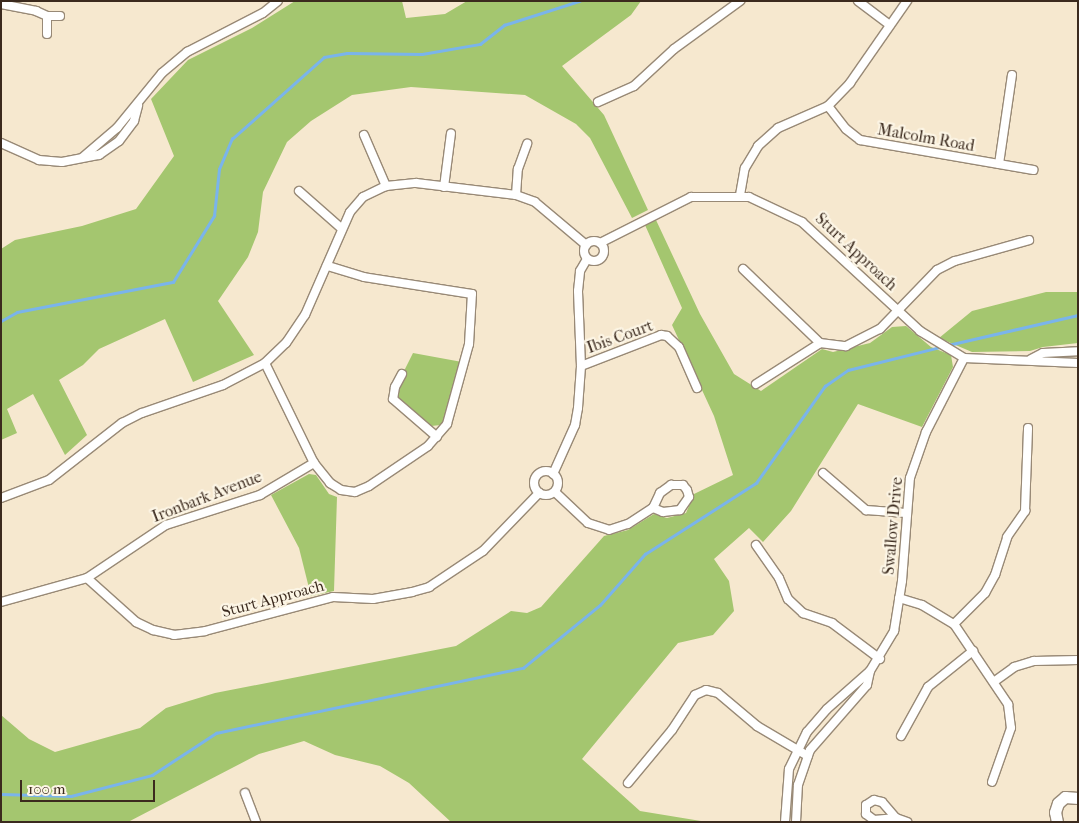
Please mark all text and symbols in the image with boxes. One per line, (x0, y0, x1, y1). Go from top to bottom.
street label: Malcolm Road (876, 120, 976, 156)
street label: Sturt Approach (811, 209, 901, 295)
street label: Ibis Court (584, 316, 656, 358)
street label: Ironbark Avenue (149, 467, 265, 527)
street label: Swallow Drive (879, 476, 907, 576)
street label: Sturt Approach (220, 576, 326, 622)
scale bar (22, 770, 158, 802)
text: 100 m (28, 780, 66, 798)

